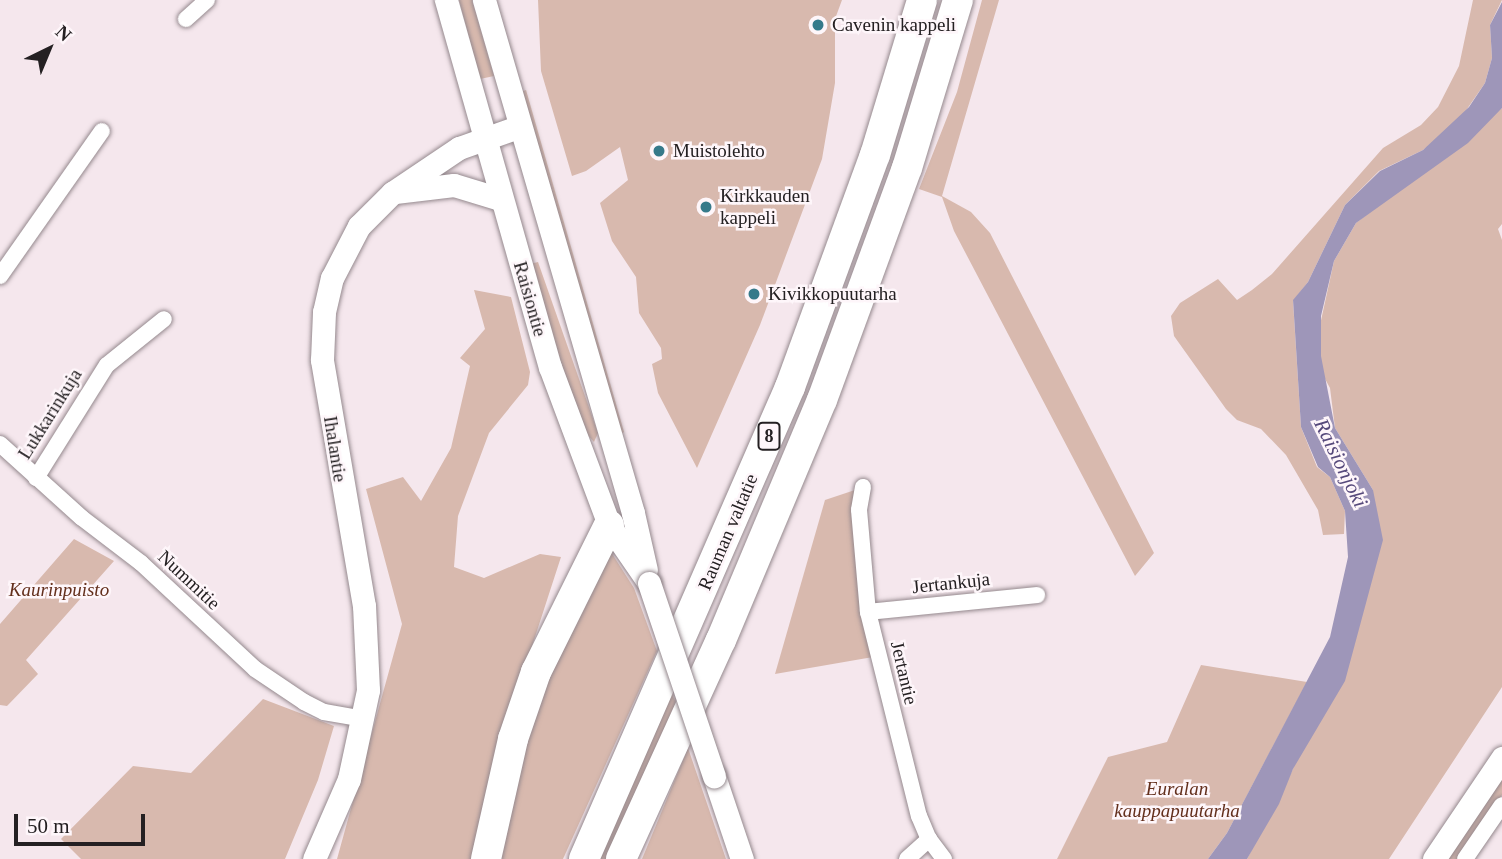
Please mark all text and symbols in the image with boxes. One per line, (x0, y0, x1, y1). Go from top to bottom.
north arrow (14, 14, 84, 84)
place label: Cavenin kappeli (832, 14, 956, 36)
marker: Cavenin kappeli (810, 17, 826, 33)
text: N (51, 21, 76, 46)
place label: Muistolehto (673, 140, 765, 162)
marker: Muistolehto (651, 143, 667, 159)
place label: Kirkkauden kappeli (720, 185, 810, 229)
marker: Kirkkauden kappeli (698, 199, 714, 215)
street label: Raisiontie (508, 259, 552, 339)
place label: Kivikkopuutarha (768, 283, 897, 305)
marker: Kivikkopuutarha (746, 286, 762, 302)
street label: Lukkarinkuja (13, 365, 87, 463)
street label: Ihalantie (319, 414, 351, 484)
water label: Raisionjoki (1309, 414, 1373, 512)
road number: 8 (757, 422, 781, 450)
street label: Rauman valtatie (693, 470, 763, 594)
street label: Nummitie (153, 545, 225, 615)
street label: Jertankuja (911, 568, 991, 598)
park label: Kaurinpuisto (9, 579, 109, 601)
street label: Jertantie (886, 639, 922, 707)
park label: Euralan kauppapuutarha (1114, 778, 1240, 822)
scale bar (18, 800, 149, 844)
text: 50 m (27, 814, 70, 838)

